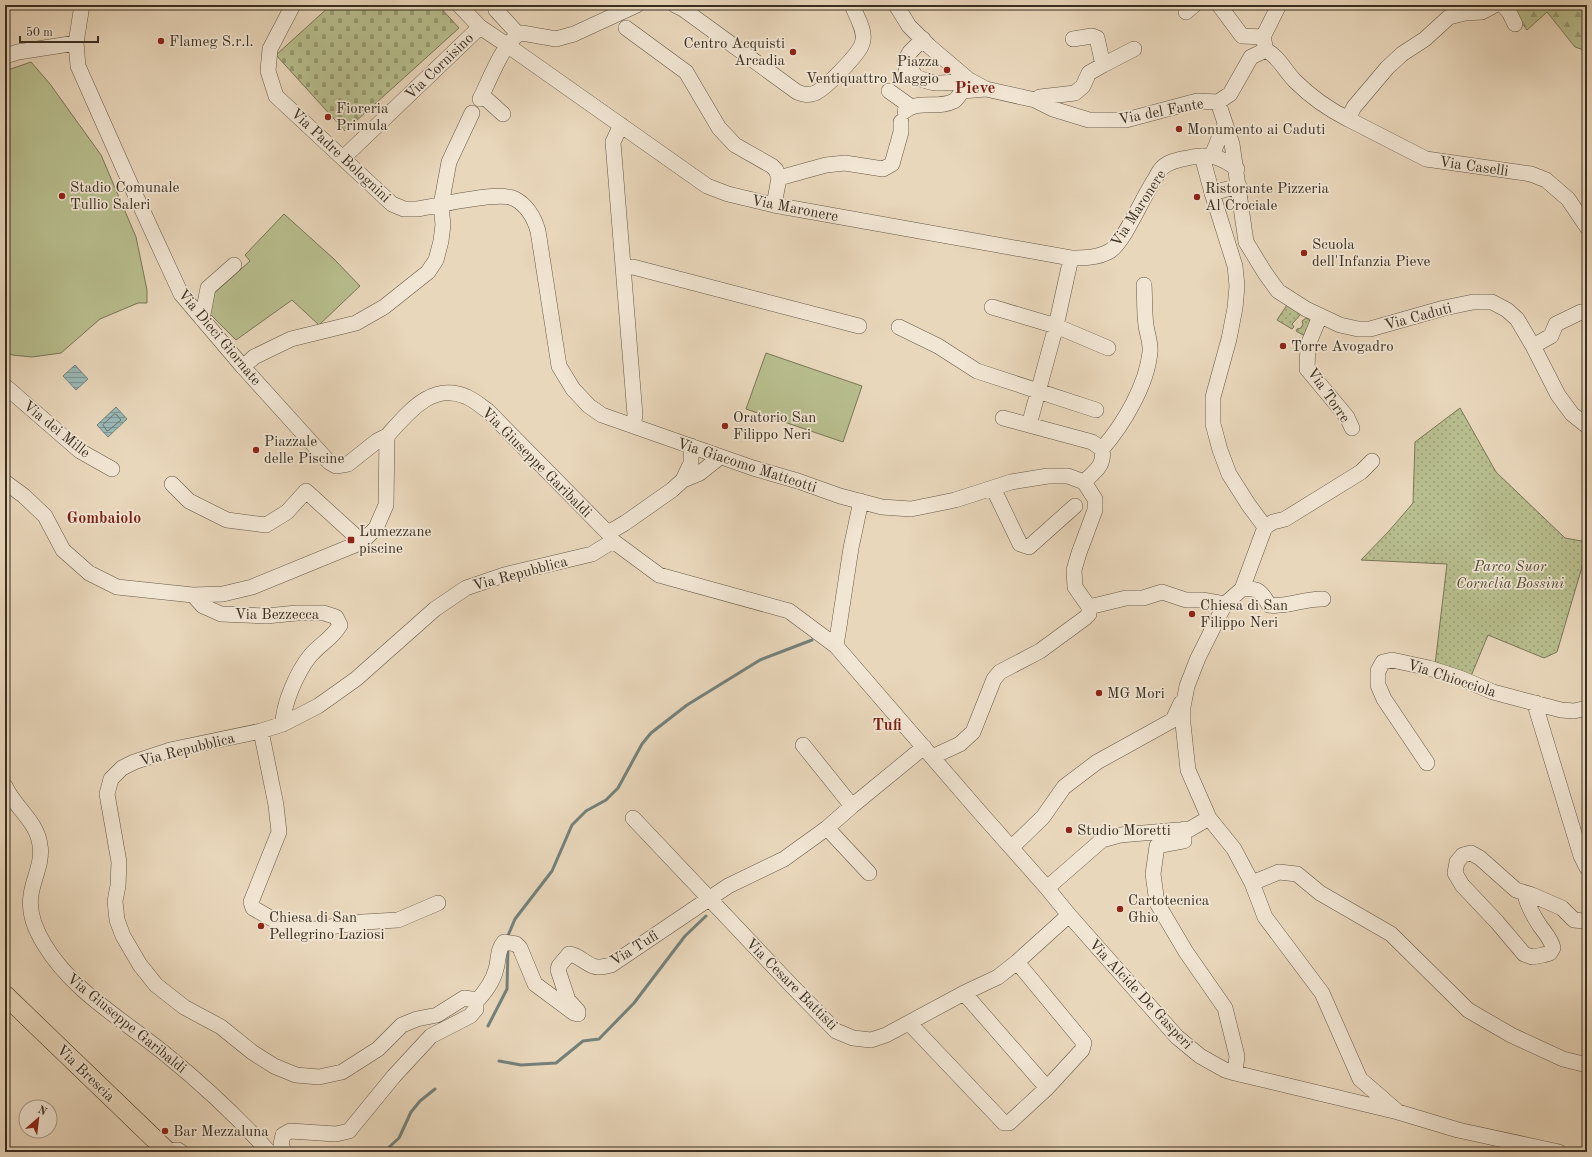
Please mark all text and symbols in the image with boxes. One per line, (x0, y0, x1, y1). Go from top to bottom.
scale bar (20, 18, 98, 44)
text: 50 m (26, 26, 53, 39)
street label: Via Cornisino (403, 31, 477, 103)
place label: Flameg S.r.l. (169, 35, 254, 50)
marker: Flameg S.r.l. (156, 36, 166, 46)
place label: Centro Acquisti Arcadia (684, 37, 786, 69)
marker: Centro Acquisti Arcadia (788, 47, 798, 57)
place label: Piazza Ventiquattro Maggio (806, 55, 940, 87)
marker: Piazza Ventiquattro Maggio (942, 65, 952, 75)
district label: Pieve (954, 80, 996, 97)
street label: Via del Fante (1117, 97, 1205, 128)
place label: Fioreria Primula (336, 102, 389, 134)
street label: Via Padre Bolognini (287, 106, 393, 206)
marker: Fioreria Primula (323, 112, 333, 122)
place label: Monumento ai Caduti (1187, 123, 1325, 138)
marker: Monumento ai Caduti (1174, 124, 1184, 134)
street label: Via Caselli (1438, 155, 1509, 180)
street label: Via Maronere (1109, 168, 1170, 250)
place label: Stadio Comunale Tullio Saleri (70, 181, 179, 213)
place label: Ristorante Pizzeria Al Crociale (1205, 182, 1330, 214)
marker: Stadio Comunale Tullio Saleri (57, 191, 67, 201)
marker: Ristorante Pizzeria Al Crociale (1192, 192, 1202, 202)
street label: Via Maronere (750, 194, 840, 225)
place label: Scuola dell'Infanzia Pieve (1312, 238, 1431, 270)
marker: Scuola dell'Infanzia Pieve (1299, 248, 1309, 258)
street label: Via Dieci Giornate (174, 287, 263, 389)
street label: Via Caduti (1383, 301, 1454, 334)
place label: Torre Avogadro (1291, 340, 1394, 355)
marker: Torre Avogadro (1278, 341, 1288, 351)
street label: Via Torre (1304, 366, 1352, 426)
street label: Via dei Mille (20, 399, 92, 462)
street label: Via Giuseppe Garibaldi (478, 405, 594, 521)
place label: Oratorio San Filippo Neri (733, 411, 816, 443)
marker: Oratorio San Filippo Neri (720, 421, 730, 431)
place label: Piazzale delle Piscine (264, 435, 344, 467)
street label: Via Giacomo Matteotti (675, 437, 818, 496)
marker: Piazzale delle Piscine (251, 445, 261, 455)
district label: Gombaiolo (67, 511, 141, 527)
place label: Lumezzane piscine (359, 525, 432, 557)
marker: Lumezzane piscine (346, 535, 356, 545)
street label: Via Repubblica (471, 554, 570, 594)
park label: Parco Suor Cornelia Bossini (1456, 560, 1564, 592)
place label: Chiesa di San Filippo Neri (1200, 599, 1288, 631)
street label: Via Bezzecca (235, 608, 320, 623)
marker: Chiesa di San Filippo Neri (1187, 609, 1197, 619)
street label: Via Chiocciola (1405, 658, 1498, 701)
place label: MG Mori (1107, 687, 1165, 702)
marker: MG Mori (1094, 688, 1104, 698)
district label: Tufi (872, 718, 902, 734)
street label: Via Repubblica (138, 731, 237, 770)
place label: Studio Moretti (1077, 824, 1171, 839)
marker: Studio Moretti (1064, 825, 1074, 835)
place label: Cartotecnica Ghio (1128, 894, 1210, 926)
marker: Cartotecnica Ghio (1115, 904, 1125, 914)
place label: Chiesa di San Pellegrino Laziosi (269, 911, 384, 943)
marker: Chiesa di San Pellegrino Laziosi (256, 921, 266, 931)
street label: Via Tufi (608, 929, 661, 970)
street label: Via Cesare Battisti (742, 936, 840, 1034)
street label: Via Alcide De Gasperi (1085, 937, 1194, 1053)
street label: Via Giuseppe Garibaldi (63, 971, 189, 1077)
street label: Via Brescia (53, 1043, 117, 1106)
north arrow (18, 1099, 58, 1139)
text: N (36, 1105, 49, 1119)
place label: Bar Mezzaluna (173, 1125, 269, 1140)
marker: Bar Mezzaluna (160, 1126, 170, 1136)

